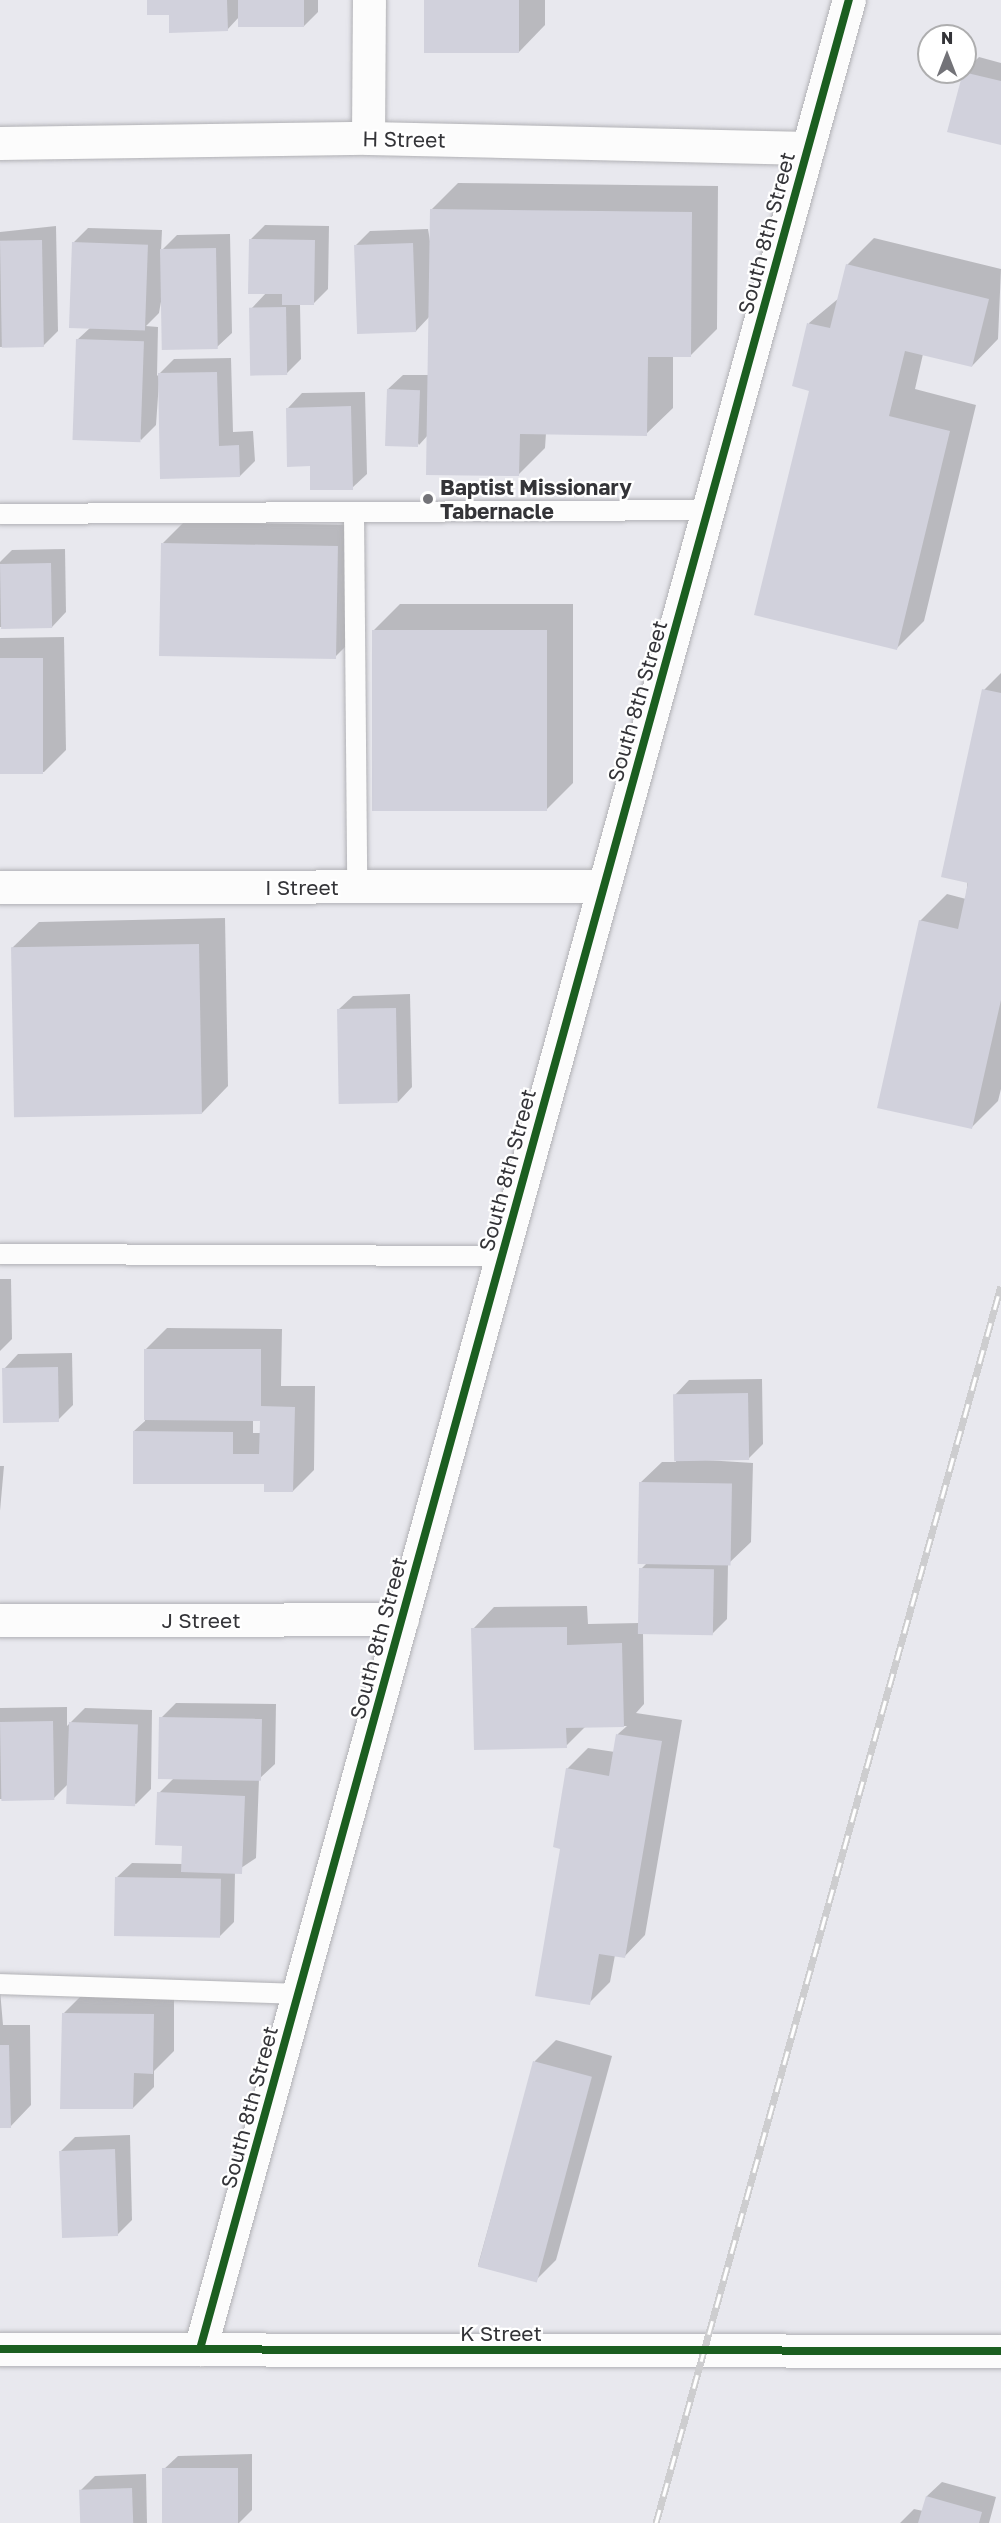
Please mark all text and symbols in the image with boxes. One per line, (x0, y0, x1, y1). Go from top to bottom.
north arrow (917, 24, 977, 84)
text: N (941, 28, 953, 48)
street label: H Street (362, 126, 446, 152)
street label: South 8th Street (732, 149, 800, 317)
place label: Baptist Missionary Tabernacle (440, 474, 632, 524)
marker: Baptist Missionary Tabernacle (421, 492, 435, 506)
street label: South 8th Street (602, 617, 672, 785)
street label: I Street (265, 874, 339, 900)
street label: South 8th Street (473, 1086, 541, 1254)
street label: South 8th Street (344, 1554, 412, 1722)
street label: J Street (161, 1607, 241, 1633)
street label: South 8th Street (215, 2023, 283, 2191)
street label: K Street (460, 2320, 542, 2346)

